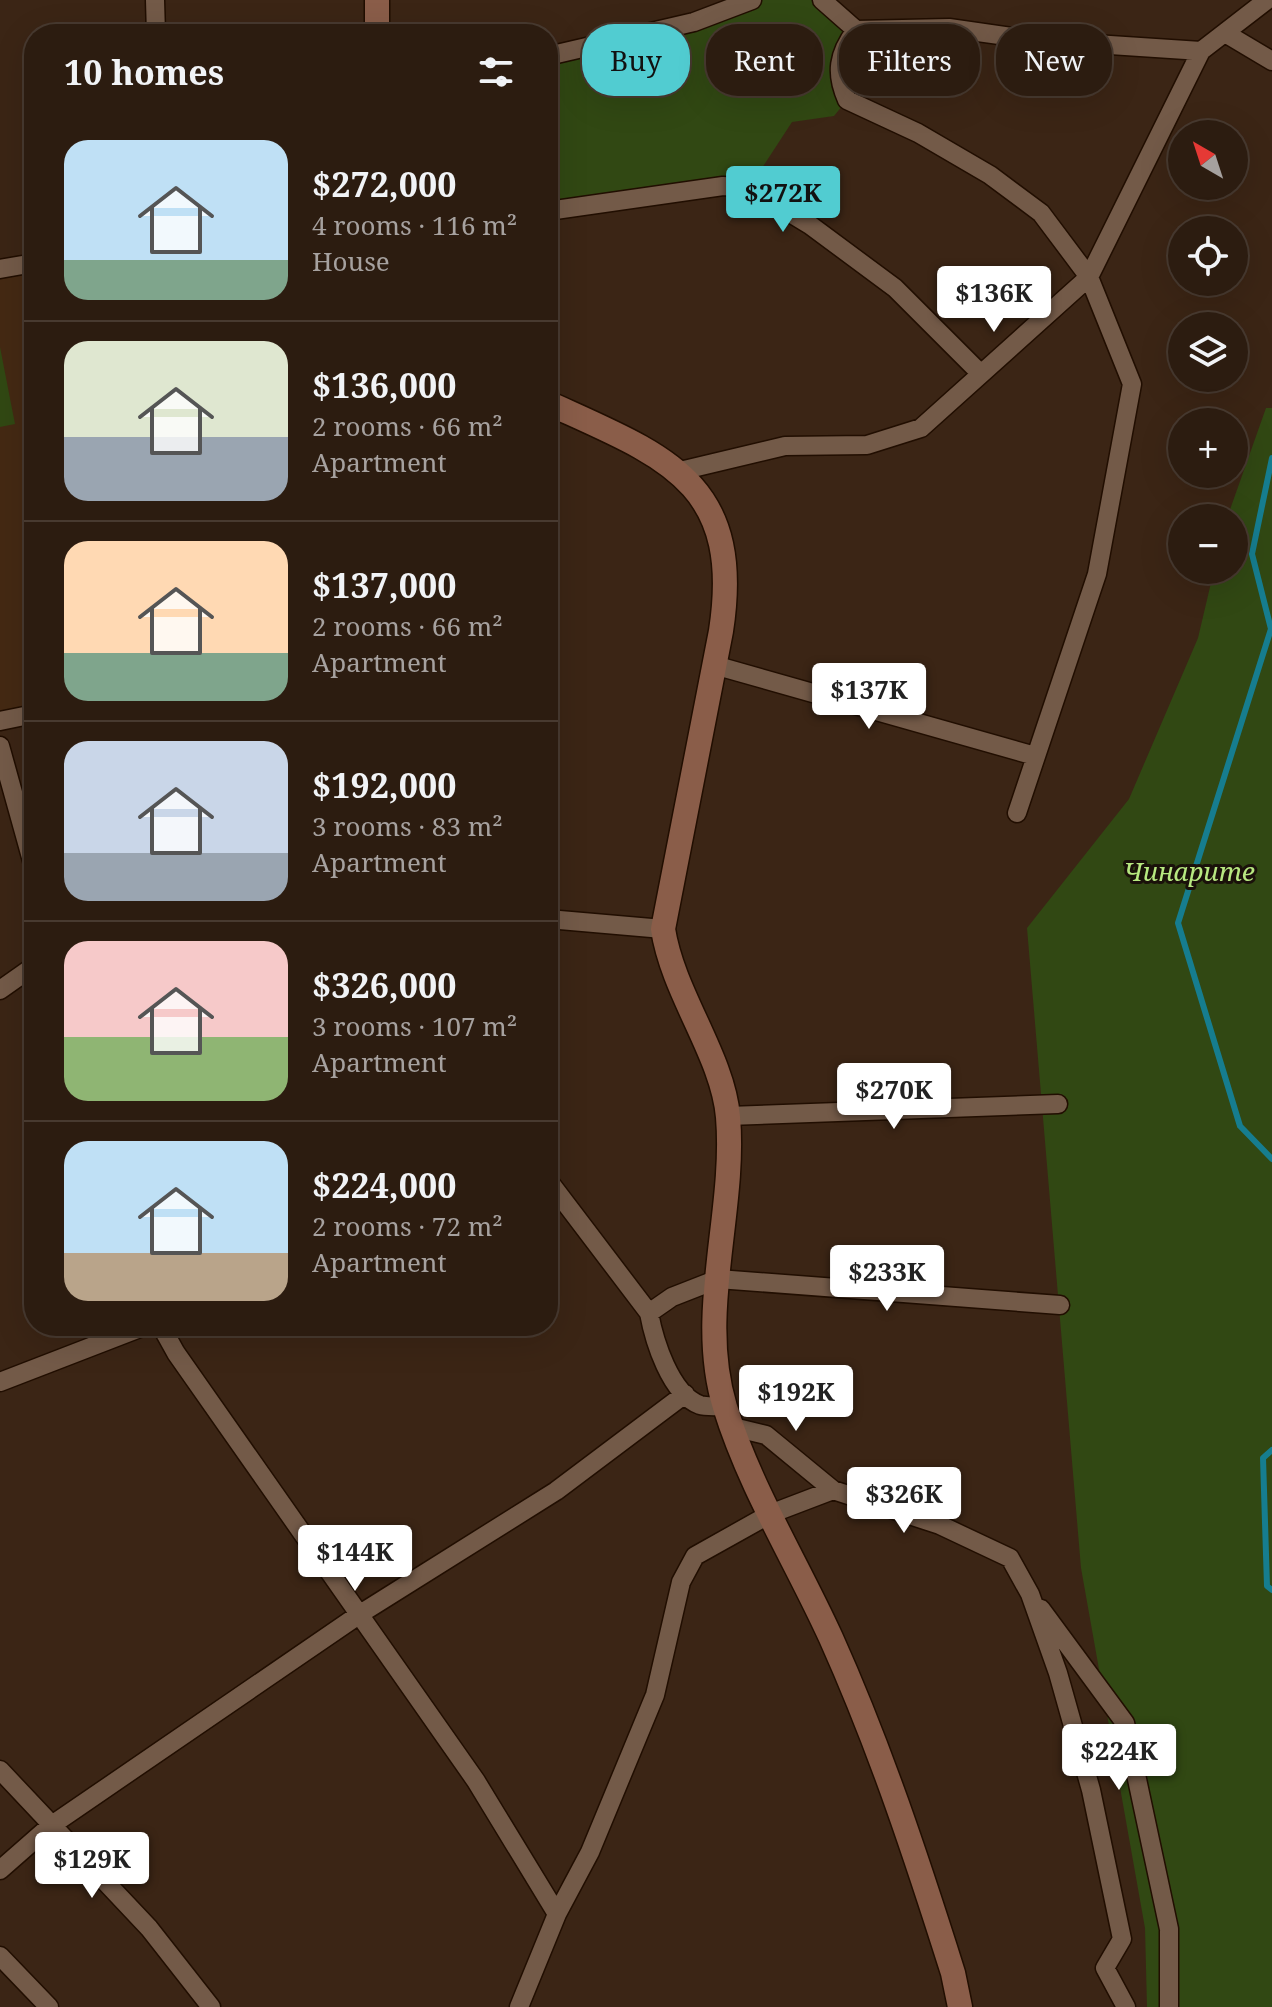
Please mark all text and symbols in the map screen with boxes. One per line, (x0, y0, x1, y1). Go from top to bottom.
chip: Buy (582, 24, 690, 96)
chip: Rent (706, 24, 823, 96)
chip: Filters (839, 24, 980, 96)
chip: New (996, 24, 1112, 96)
text: 10 homes (64, 49, 224, 95)
icon: filters (474, 50, 518, 94)
north arrow (1168, 120, 1248, 200)
map controls (1168, 120, 1248, 584)
text: $272,000 (312, 161, 456, 207)
pin: $272K (727, 166, 839, 234)
icon: home (128, 172, 224, 268)
text: $272K (744, 174, 822, 210)
text: 4 rooms · 116 m² (312, 207, 517, 243)
button: locate (1168, 216, 1248, 296)
text: House (312, 243, 390, 279)
pin: $136K (938, 266, 1050, 334)
text: $136K (955, 274, 1033, 310)
button: layers (1168, 312, 1248, 392)
text: $136,000 (312, 362, 456, 408)
icon: home (128, 373, 224, 469)
text: 2 rooms · 66 m² (312, 408, 503, 444)
button: + (1168, 408, 1248, 488)
text: Apartment (312, 444, 447, 480)
button: − (1168, 504, 1248, 584)
text: $137,000 (312, 562, 456, 608)
icon: home (128, 573, 224, 669)
text: 2 rooms · 66 m² (312, 608, 503, 644)
text: Apartment (312, 644, 447, 680)
pin: $137K (813, 663, 925, 731)
text: $137K (830, 671, 908, 707)
text: $192,000 (312, 762, 456, 808)
icon: home (128, 773, 224, 869)
text: 3 rooms · 83 m² (312, 808, 503, 844)
text: Apartment (312, 844, 447, 880)
park label: Чинарите (1123, 853, 1255, 889)
text: $326,000 (312, 962, 456, 1008)
icon: home (128, 973, 224, 1069)
text: 3 rooms · 107 m² (312, 1008, 517, 1044)
text: Apartment (312, 1044, 447, 1080)
pin: $270K (838, 1063, 950, 1131)
text: $270K (855, 1071, 933, 1107)
text: $224,000 (312, 1162, 456, 1208)
icon: home (128, 1173, 224, 1269)
text: 2 rooms · 72 m² (312, 1208, 503, 1244)
text: Apartment (312, 1244, 447, 1280)
pin: $233K (831, 1245, 943, 1313)
text: $233K (848, 1253, 926, 1289)
pin: $192K (740, 1365, 852, 1433)
text: $192K (757, 1373, 835, 1409)
pin: $326K (848, 1467, 960, 1535)
text: $326K (865, 1475, 943, 1511)
pin: $144K (299, 1525, 411, 1593)
text: $144K (316, 1533, 394, 1569)
pin: $224K (1063, 1724, 1175, 1792)
text: $224K (1080, 1732, 1158, 1768)
pin: $129K (36, 1832, 148, 1900)
text: $129K (53, 1840, 131, 1876)

